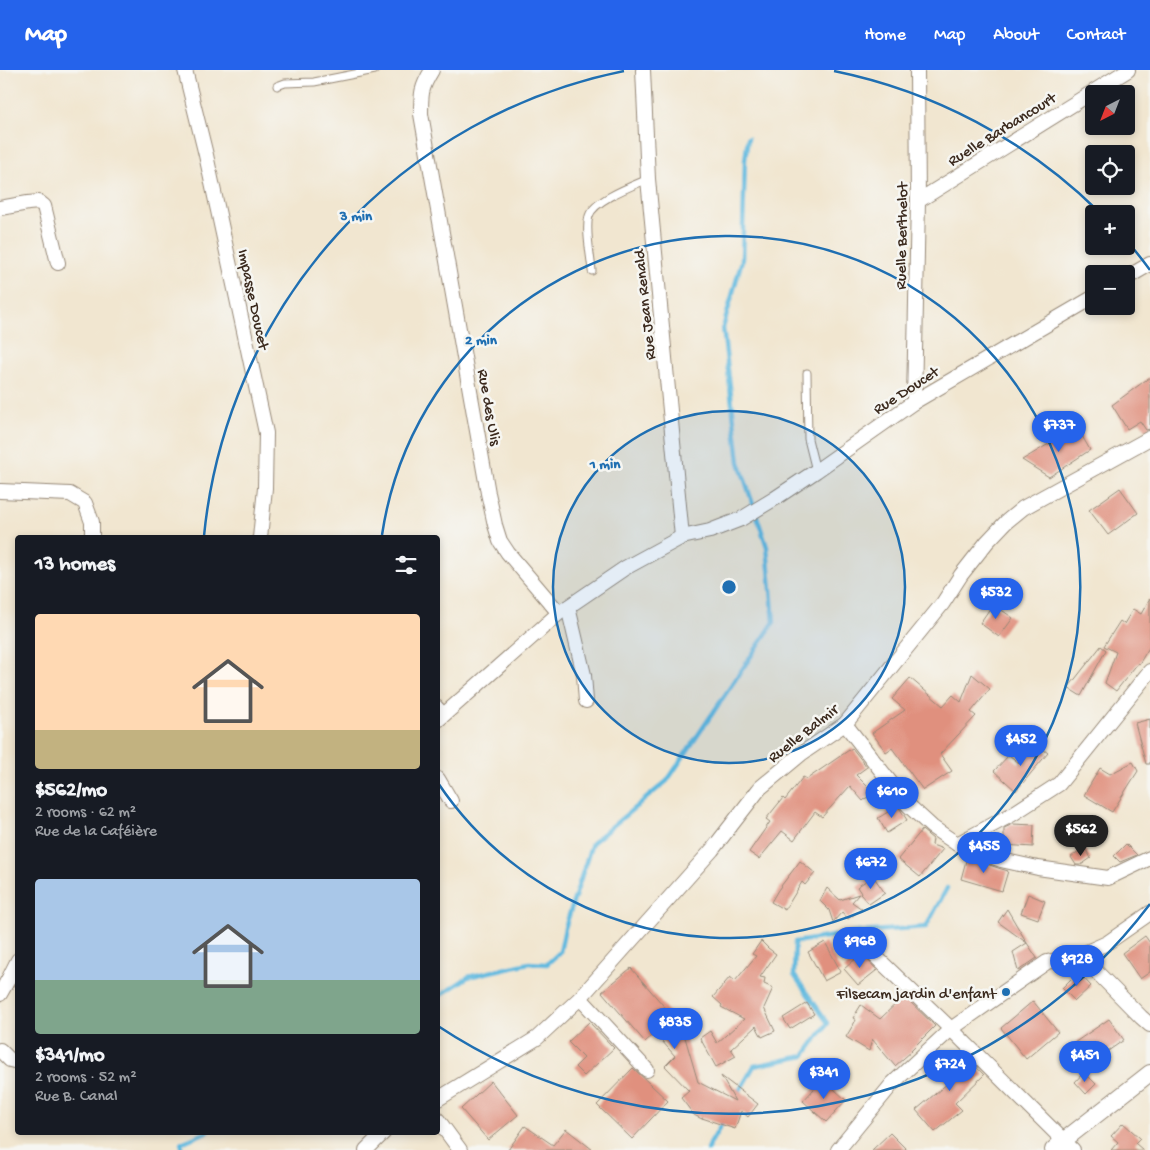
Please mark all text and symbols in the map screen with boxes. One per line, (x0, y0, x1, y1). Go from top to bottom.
text: Map (25, 21, 67, 50)
text: Home (864, 25, 906, 46)
text: Map (934, 25, 965, 46)
text: About (993, 25, 1039, 46)
text: Contact (1067, 25, 1125, 46)
north arrow (1085, 85, 1135, 135)
map controls (1085, 85, 1135, 315)
street label: Ruelle Barbancourt (945, 89, 1062, 172)
button: locate (1085, 145, 1135, 195)
street label: Ruelle Berthelot (893, 181, 914, 290)
button: + (1085, 205, 1135, 255)
text: 3 min (339, 208, 373, 226)
street label: Rue Jean Renald (631, 247, 662, 361)
street label: Impasse Doucet (232, 248, 272, 353)
button: − (1085, 265, 1135, 315)
text: 2 min (465, 332, 498, 350)
street label: Rue Doucet (871, 363, 945, 420)
street label: Rue des Ulis (471, 368, 504, 448)
pin: $737 (1029, 410, 1089, 453)
text: $737 (1043, 417, 1075, 436)
text: 1 min (589, 456, 621, 474)
icon: filters (392, 551, 420, 579)
text: 13 homes (35, 553, 115, 578)
centre of rings (720, 578, 738, 596)
pin: $532 (966, 578, 1026, 620)
text: $532 (980, 584, 1012, 603)
icon: home (183, 646, 273, 736)
street label: Ruelle Balmir (765, 700, 844, 768)
pin: $452 (991, 724, 1051, 767)
text: $452 (1005, 731, 1037, 750)
pin: $610 (862, 776, 922, 819)
text: $562/mo (35, 779, 107, 804)
text: $610 (877, 783, 907, 802)
text: 2 rooms · 62 m² (35, 804, 136, 823)
pin: $562 (1051, 814, 1111, 857)
text: $562 (1065, 821, 1097, 840)
text: Rue de la Caféière (35, 823, 157, 842)
pin: $455 (954, 832, 1014, 874)
text: $455 (968, 838, 1000, 857)
pin: $672 (841, 848, 901, 890)
text: $672 (855, 854, 887, 873)
icon: home (183, 911, 273, 1001)
pin: $968 (830, 926, 890, 969)
text: $968 (844, 933, 876, 952)
pin: $928 (1047, 944, 1107, 987)
text: $928 (1061, 951, 1093, 970)
place label: Filsecam jardin d'enfant (836, 986, 997, 1005)
marker: Filsecam jardin d'enfant (1000, 986, 1012, 998)
pin: $835 (645, 1008, 705, 1050)
text: $835 (659, 1014, 691, 1033)
pin: $451 (1055, 1040, 1115, 1083)
text: $341/mo (35, 1044, 105, 1069)
text: $451 (1070, 1047, 1100, 1066)
pin: $724 (920, 1050, 980, 1092)
text: $724 (935, 1056, 965, 1075)
pin: $341 (794, 1058, 854, 1100)
text: $341 (809, 1064, 839, 1083)
text: 2 rooms · 52 m² (35, 1069, 137, 1088)
text: Rue B. Canal (35, 1088, 118, 1107)

